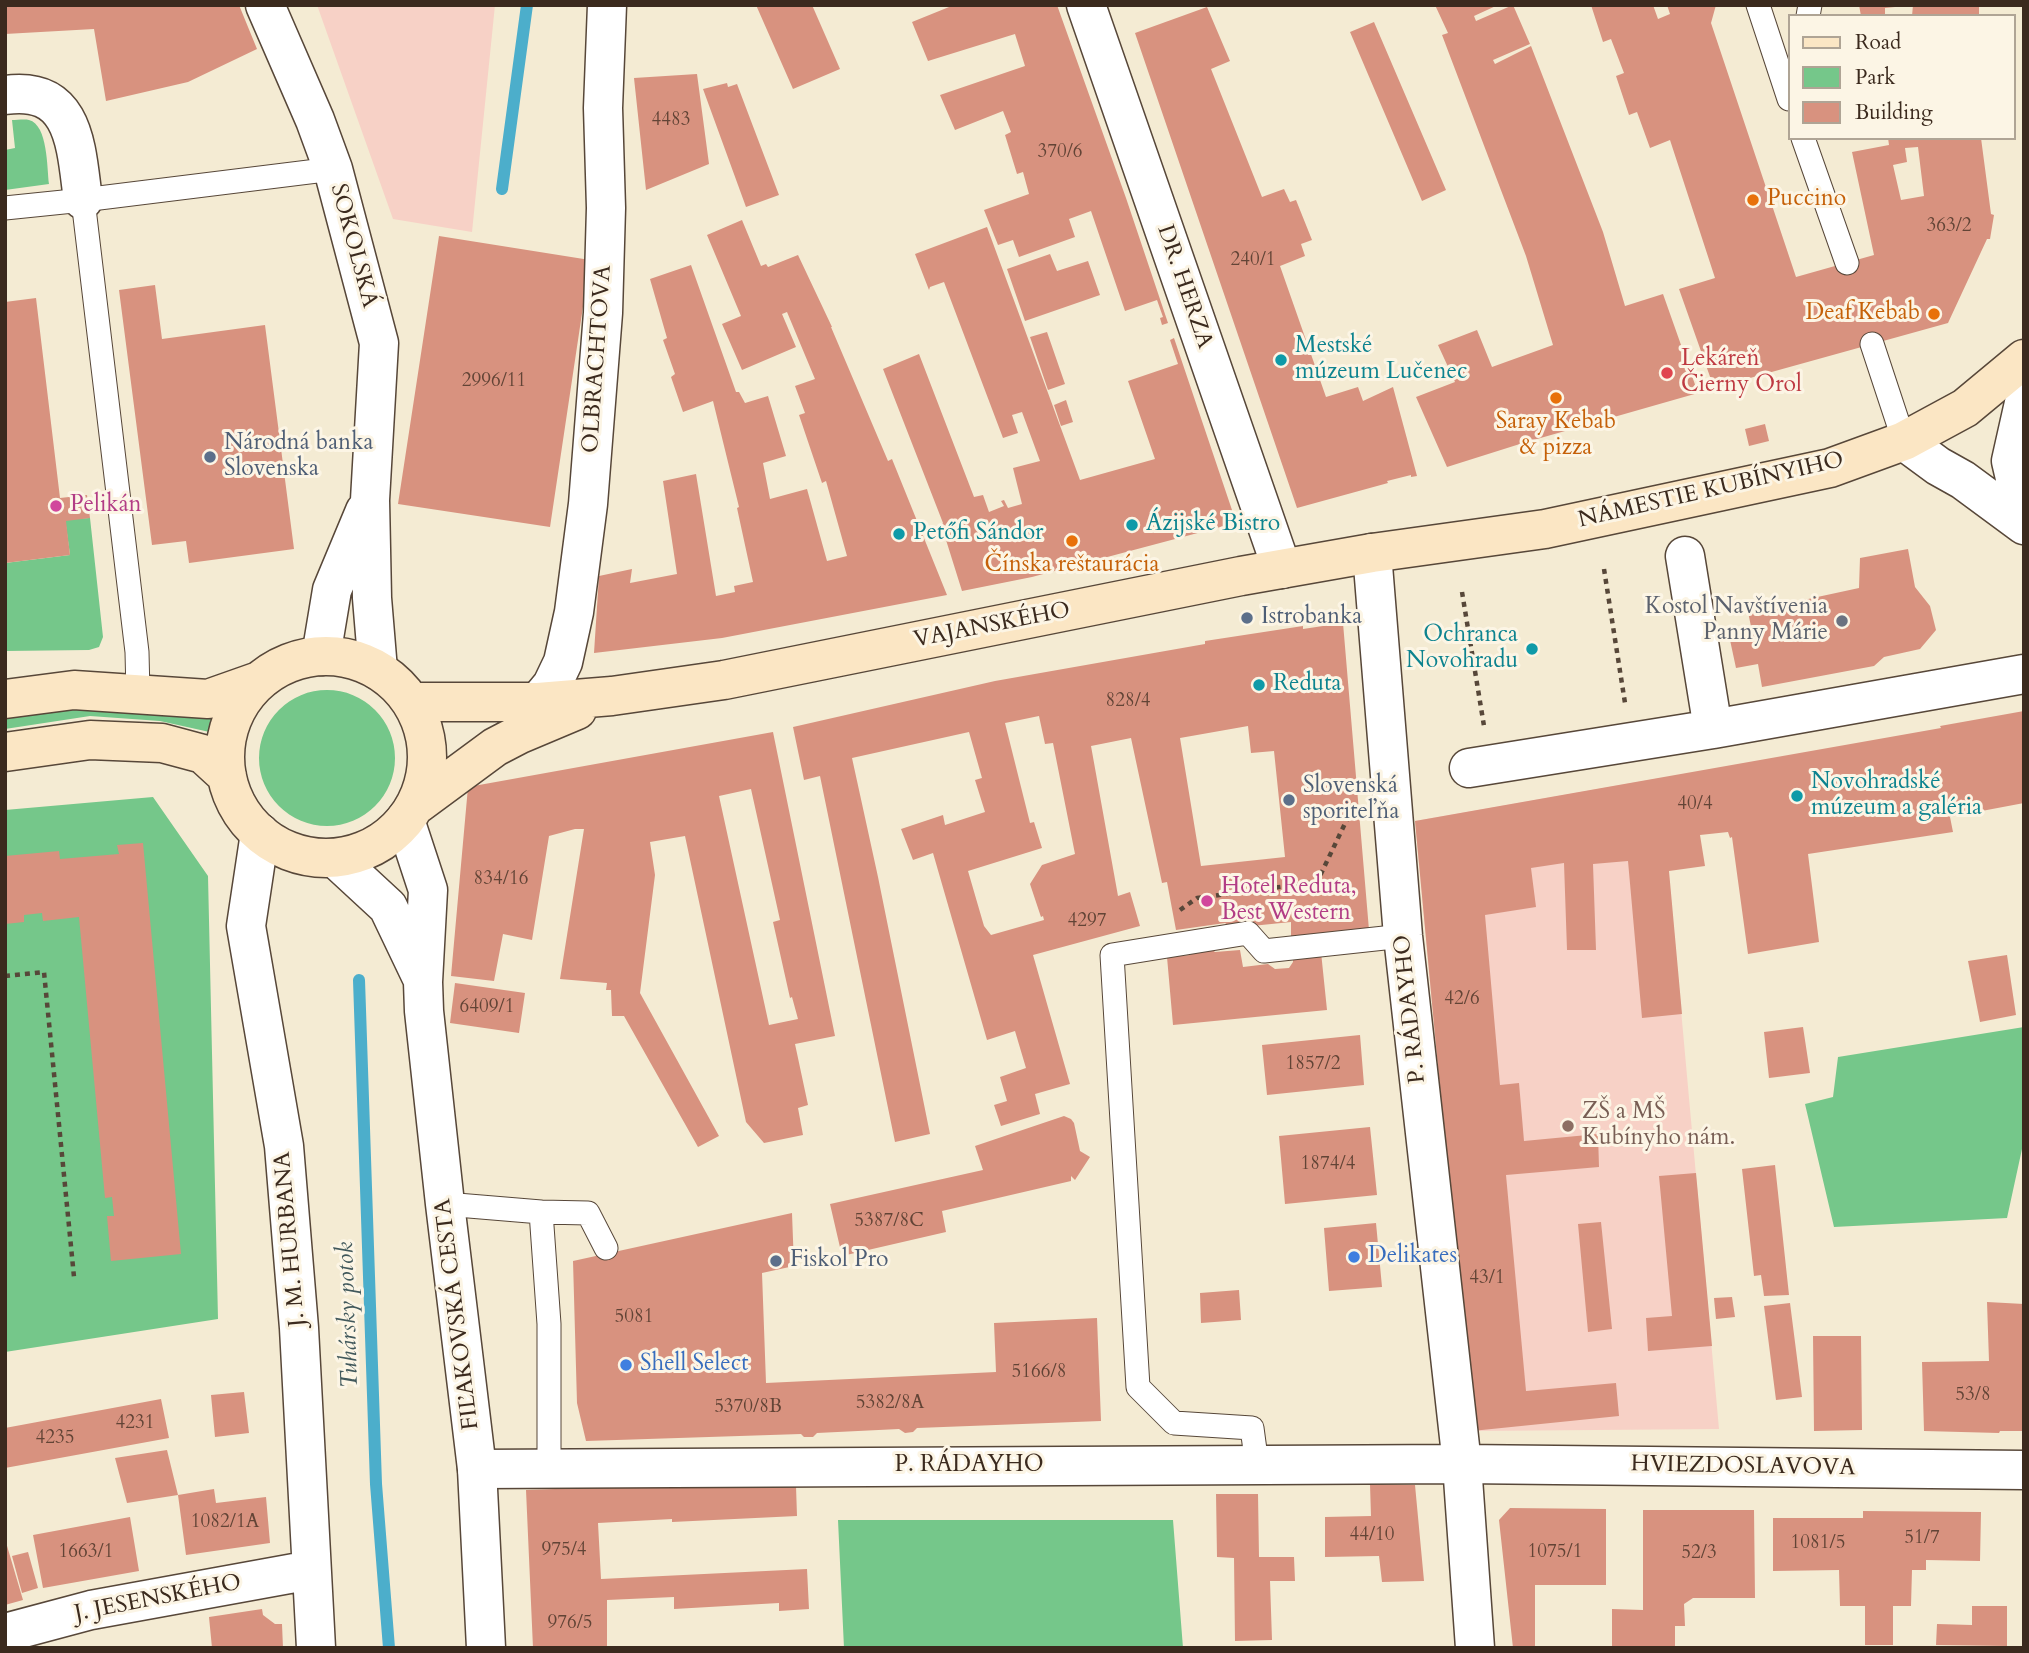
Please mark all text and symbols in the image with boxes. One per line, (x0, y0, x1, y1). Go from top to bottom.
legend (1787, 14, 2015, 140)
text: Road (1855, 28, 1901, 57)
text: Park (1855, 63, 1895, 92)
text: Building (1855, 98, 1933, 127)
house number: 4483 (652, 110, 690, 132)
house number: 370/6 (1037, 142, 1083, 164)
street label: SOKOLSKÁ (323, 181, 383, 311)
place label: Puccino (1767, 186, 1846, 214)
marker: Puccino (1745, 192, 1761, 208)
house number: 363/2 (1926, 216, 1972, 238)
street label: DR. HERZA (1150, 222, 1218, 352)
house number: 240/1 (1230, 250, 1276, 272)
street label: OLBRACHTOVA (578, 264, 618, 454)
place label: Deaf Kebab (1806, 300, 1920, 328)
marker: Deaf Kebab (1926, 306, 1942, 322)
place label: Mestské múzeum Lučenec (1295, 333, 1468, 387)
place label: Lekáreň Čierny Orol (1681, 346, 1802, 400)
marker: Mestské múzeum Lučenec (1273, 352, 1289, 368)
marker: Lekáreň Čierny Orol (1659, 365, 1675, 381)
house number: 2996/11 (462, 371, 526, 393)
marker: Saray Kebab & pizza (1548, 390, 1564, 406)
place label: Saray Kebab & pizza (1496, 409, 1616, 463)
place label: Národná banka Slovenska (224, 430, 373, 484)
street label: NÁMESTIE KUBÍNYIHO (1576, 447, 1846, 535)
marker: Národná banka Slovenska (202, 449, 218, 465)
place label: Pelikán (70, 492, 142, 520)
marker: Pelikán (48, 498, 64, 514)
place label: Ázijské Bistro (1146, 511, 1280, 539)
marker: Ázijské Bistro (1124, 517, 1140, 533)
place label: Petőfi Sándor (913, 520, 1043, 548)
marker: Petőfi Sándor (891, 526, 907, 542)
marker: Čínska reštaurácia (1064, 533, 1080, 549)
place label: Čínska reštaurácia (985, 552, 1159, 580)
place label: Kostol Navštívenia Panny Márie (1645, 594, 1828, 648)
street label: VAJANSKÉHO (911, 597, 1073, 655)
place label: Istrobanka (1261, 604, 1362, 632)
marker: Istrobanka (1239, 610, 1255, 626)
marker: Kostol Navštívenia Panny Márie (1834, 613, 1850, 629)
place label: Ochranca Novohradu (1406, 622, 1518, 676)
marker: Ochranca Novohradu (1524, 641, 1540, 657)
place label: Reduta (1273, 671, 1341, 699)
marker: Reduta (1251, 677, 1267, 693)
house number: 828/4 (1105, 691, 1151, 713)
place label: Novohradské múzeum a galéria (1811, 769, 1982, 823)
place label: Slovenská sporiteľňa (1303, 773, 1399, 827)
marker: Novohradské múzeum a galéria (1789, 788, 1805, 804)
marker: Slovenská sporiteľňa (1281, 792, 1297, 808)
house number: 40/4 (1677, 794, 1713, 816)
house number: 834/16 (474, 869, 528, 891)
place label: Hotel Reduta, Best Western (1221, 874, 1357, 928)
marker: Hotel Reduta, Best Western (1199, 893, 1215, 909)
house number: 4297 (1068, 911, 1106, 933)
street label: P. RÁDAYHO (1389, 933, 1433, 1085)
house number: 42/6 (1444, 989, 1480, 1011)
house number: 6409/1 (460, 997, 514, 1019)
house number: 1857/2 (1286, 1054, 1340, 1076)
place label: ZŠ a MŠ Kubínyho nám. (1582, 1099, 1735, 1153)
marker: ZŠ a MŠ Kubínyho nám. (1560, 1118, 1576, 1134)
street label: J. M. HURBANA (270, 1150, 312, 1328)
house number: 1874/4 (1301, 1154, 1355, 1176)
street label: FIĽAKOVSKÁ CESTA (430, 1197, 486, 1431)
house number: 5387/8C (854, 1211, 924, 1233)
water label: Tuhársky potok (332, 1241, 366, 1389)
place label: Delikates (1368, 1243, 1457, 1271)
place label: Fiskol Pro (790, 1247, 888, 1275)
marker: Delikates (1346, 1249, 1362, 1265)
marker: Fiskol Pro (768, 1253, 784, 1269)
house number: 43/1 (1469, 1268, 1505, 1290)
house number: 5081 (615, 1307, 653, 1329)
place label: Shell Select (640, 1351, 748, 1379)
marker: Shell Select (618, 1357, 634, 1373)
house number: 5166/8 (1012, 1362, 1066, 1384)
house number: 53/8 (1955, 1385, 1991, 1407)
house number: 5382/8A (856, 1393, 924, 1415)
house number: 5370/8B (714, 1397, 782, 1419)
house number: 4231 (116, 1413, 154, 1435)
house number: 4235 (36, 1428, 74, 1450)
street label: HVIEZDOSLAVOVA (1630, 1451, 1856, 1483)
street label: P. RÁDAYHO (894, 1452, 1044, 1480)
house number: 1082/1A (191, 1512, 259, 1534)
house number: 44/10 (1349, 1525, 1395, 1547)
house number: 51/7 (1904, 1528, 1940, 1550)
house number: 1081/5 (1791, 1533, 1845, 1555)
house number: 975/4 (541, 1540, 587, 1562)
house number: 1663/1 (59, 1542, 113, 1564)
house number: 1075/1 (1528, 1542, 1582, 1564)
house number: 52/3 (1681, 1543, 1717, 1565)
street label: J. JESENSKÉHO (72, 1569, 244, 1629)
house number: 976/5 (547, 1613, 593, 1635)

